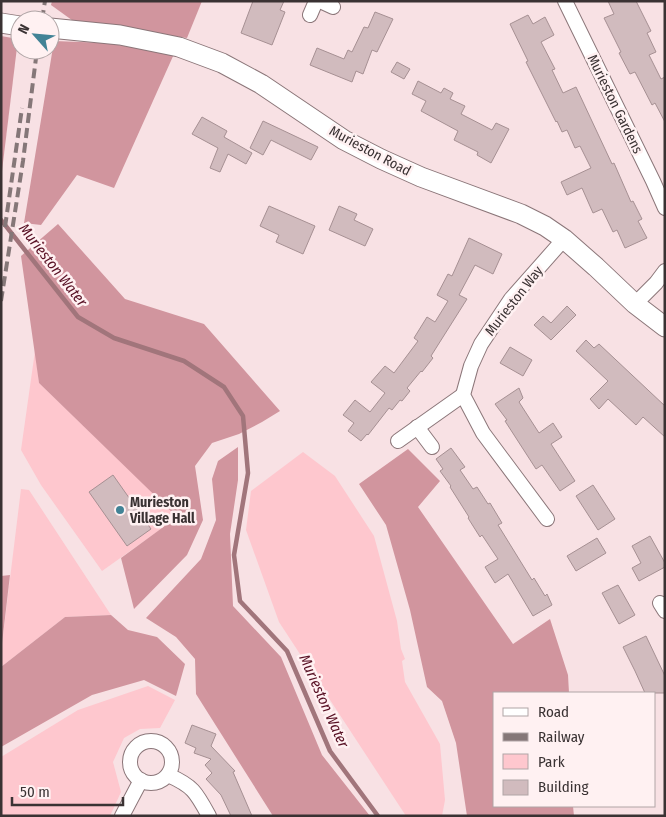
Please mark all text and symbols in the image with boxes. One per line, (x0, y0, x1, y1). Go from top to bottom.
north arrow (10, 10, 60, 60)
text: N (14, 22, 33, 37)
street label: Murieston Gardens (584, 52, 646, 156)
street label: Murieston Road (326, 122, 414, 180)
water label: Murieston Water (15, 220, 91, 311)
street label: Murieston Way (481, 262, 547, 339)
place label: Murieston Village Hall (129, 494, 195, 527)
marker: Murieston Village Hall (114, 504, 126, 516)
water label: Murieston Water (295, 652, 353, 751)
legend (493, 692, 656, 807)
text: Road (538, 703, 569, 721)
text: Railway (538, 728, 585, 746)
text: Park (538, 753, 565, 771)
scale bar (12, 774, 124, 806)
text: Building (538, 778, 589, 796)
text: 50 m (20, 783, 50, 801)

